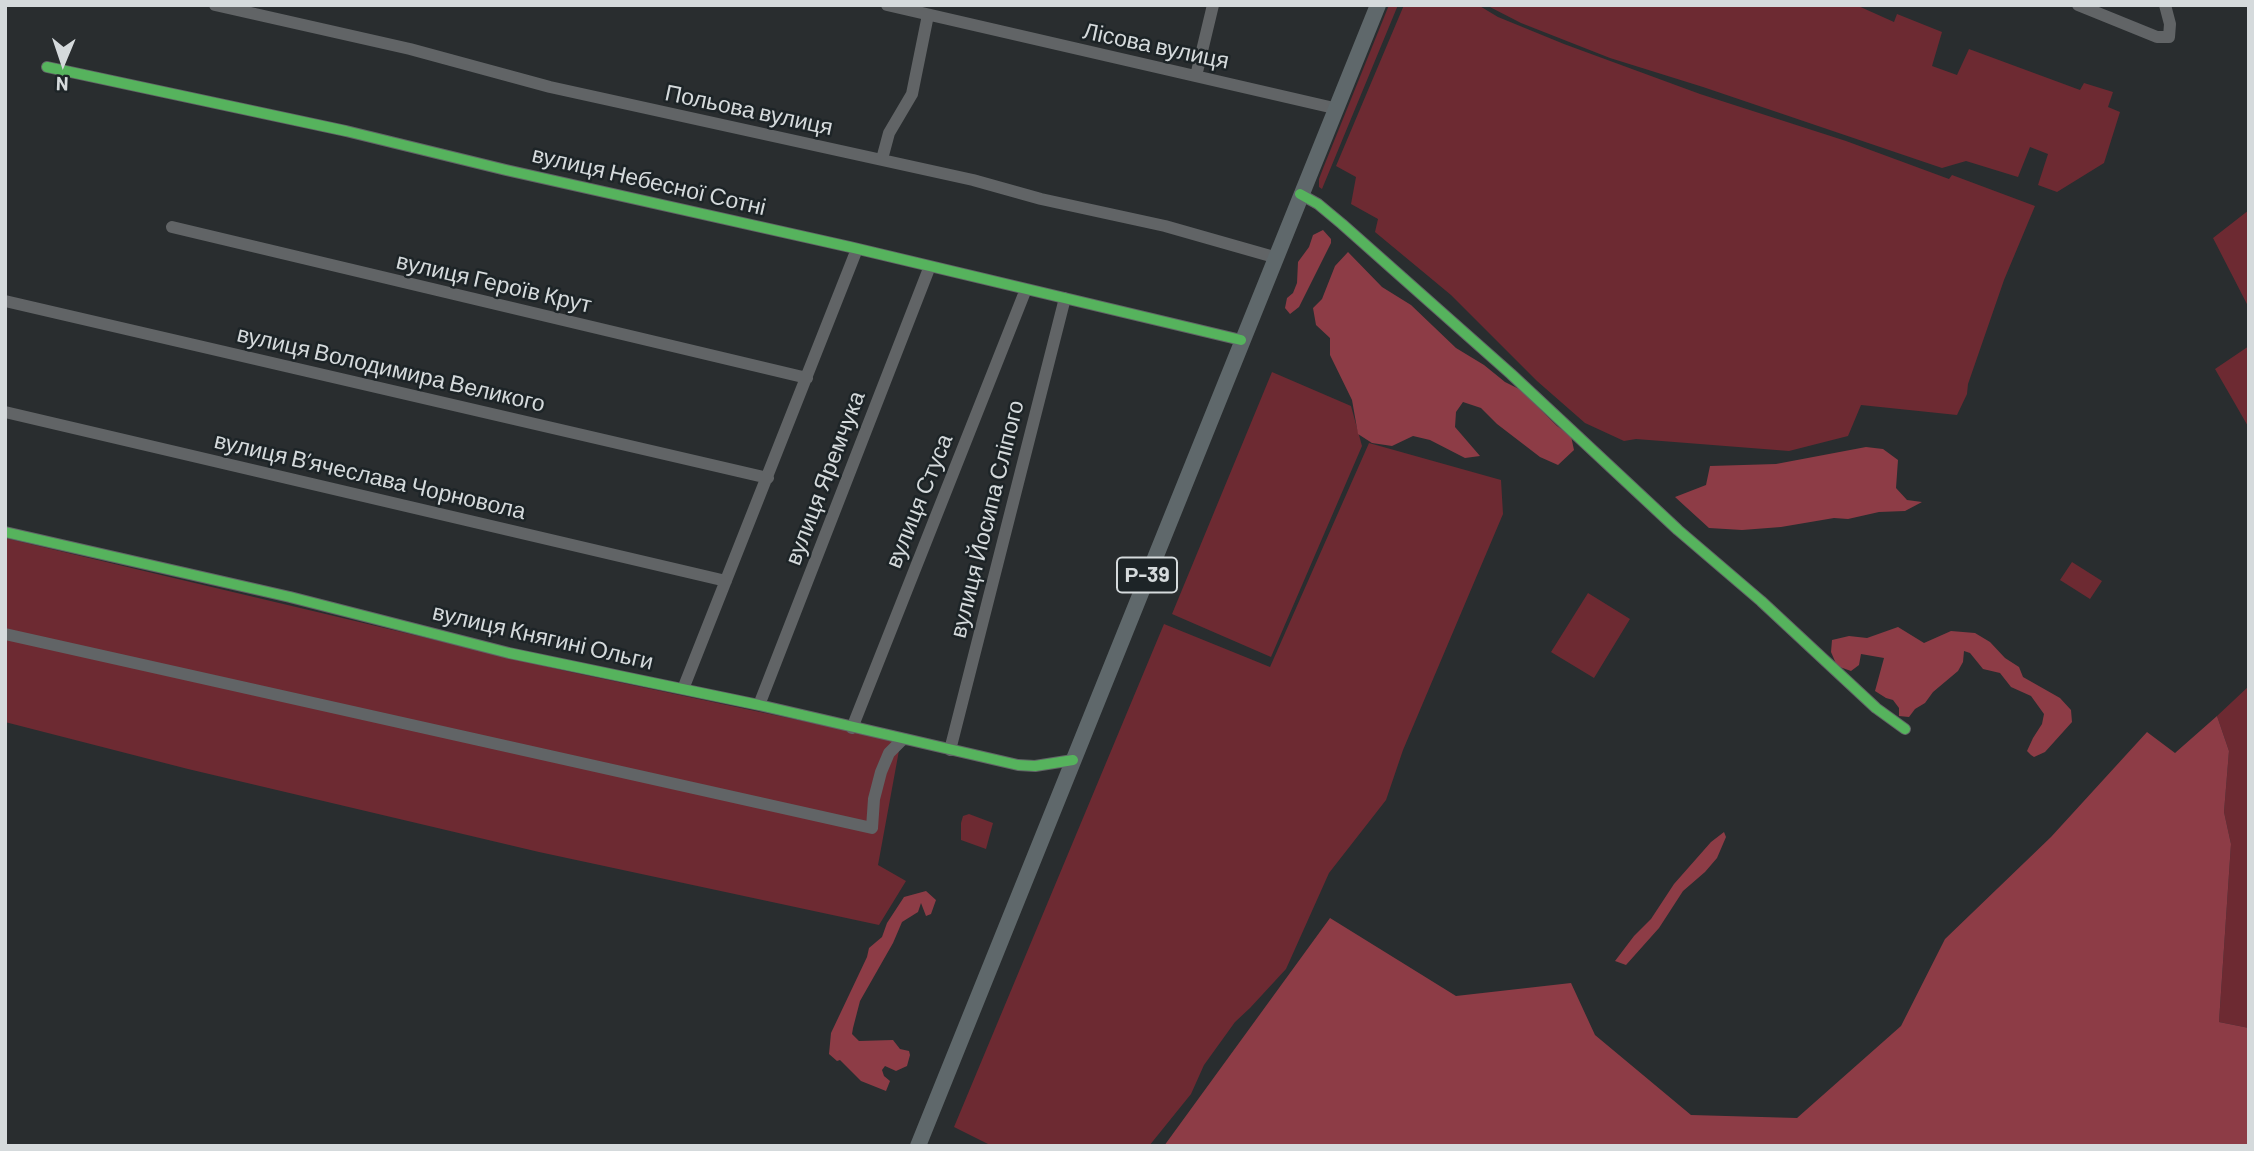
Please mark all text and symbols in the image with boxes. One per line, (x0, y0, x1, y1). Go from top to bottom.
street label: Лісова вулиця (1080, 17, 1232, 75)
north arrow (28, 28, 98, 98)
text: N (56, 73, 69, 96)
street label: Польова вулиця (663, 79, 835, 141)
street label: вулиця Небесної Сотні (529, 141, 769, 221)
street label: вулиця Героїв Крут (394, 247, 594, 319)
street label: вулиця Володимира Великого (234, 320, 548, 418)
street label: вулиця Яремчука (779, 387, 871, 569)
street label: вулиця Йосипа Сліпого (944, 397, 1030, 641)
street label: вулиця Вʼячеслава Чорновола (212, 427, 528, 525)
street label: вулиця Стуса (880, 430, 958, 572)
road number: Р-39 (1117, 558, 1177, 592)
street label: вулиця Княгині Ольги (430, 598, 656, 676)

